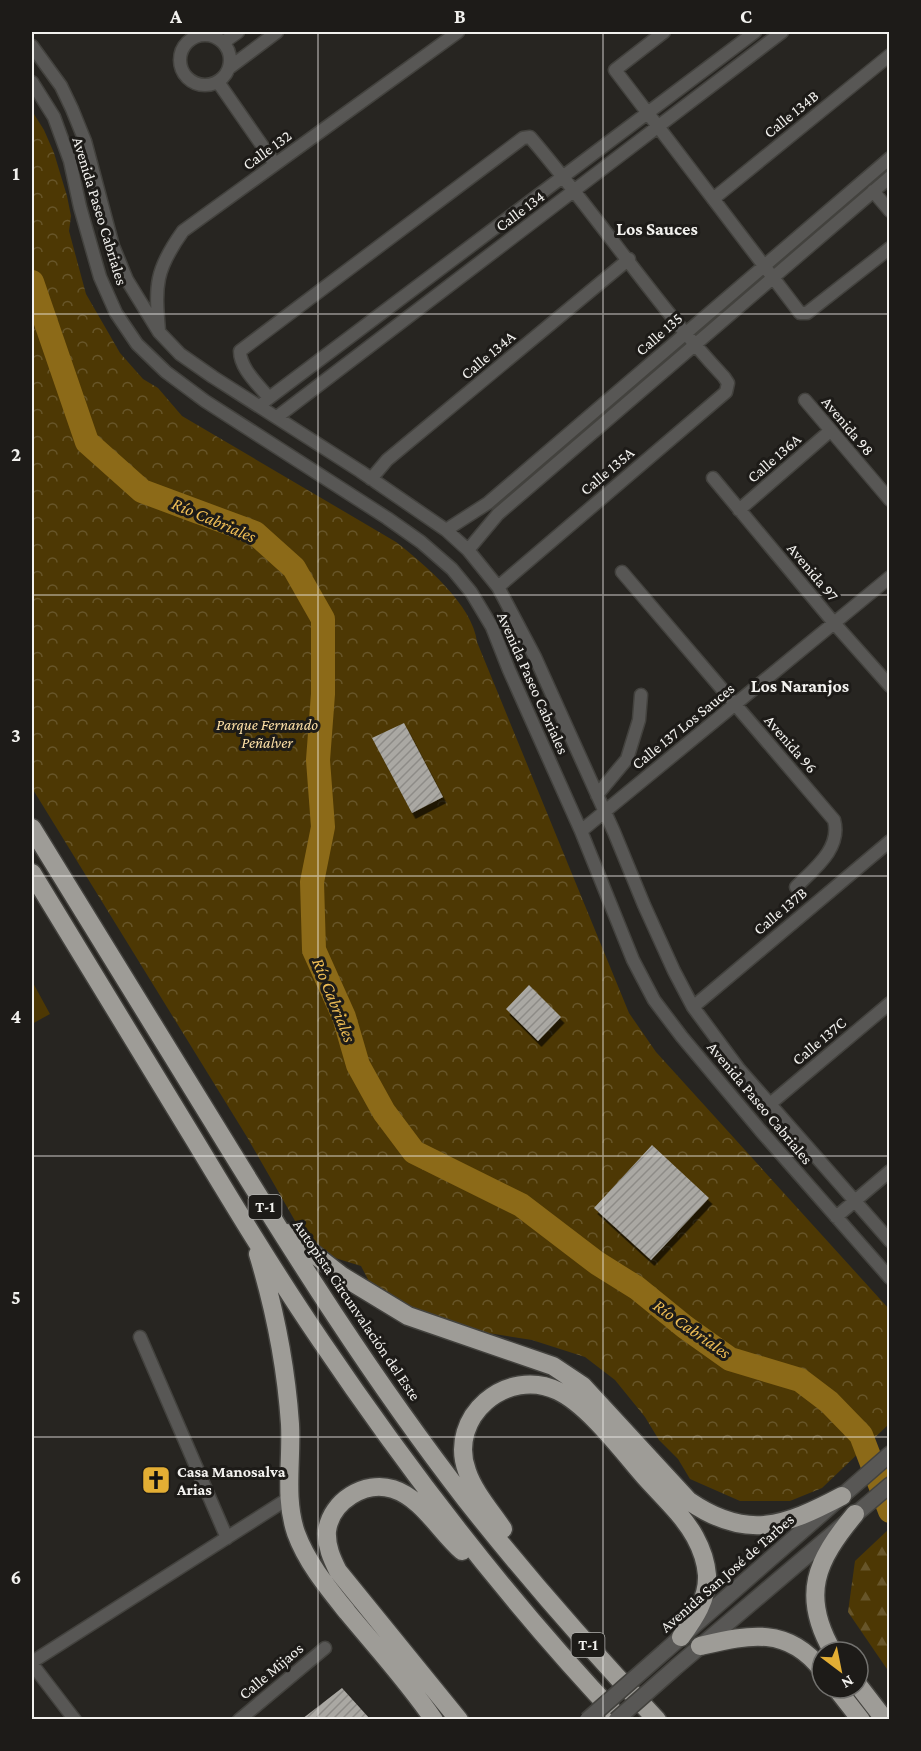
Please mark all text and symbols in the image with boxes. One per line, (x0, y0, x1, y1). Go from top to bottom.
text: A (169, 5, 183, 27)
text: B (454, 5, 466, 27)
text: C (740, 5, 752, 27)
street label: Calle 134B (760, 87, 822, 141)
street label: Calle 132 (239, 127, 295, 173)
street label: Avenida Paseo Cabriales (69, 135, 131, 287)
text: 1 (12, 162, 20, 184)
street label: Calle 134 (492, 187, 548, 235)
district label: Los Sauces (616, 219, 698, 239)
street label: Calle 135 (632, 309, 686, 359)
street label: Calle 134A (457, 327, 519, 383)
street label: Avenida 98 (819, 393, 877, 459)
street label: Calle 136A (744, 430, 805, 486)
text: 2 (11, 443, 21, 465)
street label: Calle 135A (577, 443, 638, 498)
water label: Río Cabriales (169, 493, 259, 547)
street label: Avenida 97 (784, 540, 842, 605)
street label: Avenida Paseo Cabriales (494, 609, 572, 757)
district label: Los Naranjos (751, 676, 849, 697)
street label: Calle 137 Los Sauces (628, 680, 738, 772)
street label: Avenida 96 (761, 712, 821, 776)
park label: Parque Fernando Peñalver (216, 716, 318, 751)
text: 3 (11, 724, 21, 746)
street label: Calle 137B (750, 884, 810, 938)
water label: Río Cabriales (308, 955, 360, 1045)
text: 4 (11, 1005, 22, 1027)
street label: Calle 137C (789, 1014, 849, 1068)
street label: Avenida Paseo Cabriales (704, 1039, 816, 1167)
road number: T-1 (248, 1195, 282, 1219)
street label: Autopista Circunvalación del Este (289, 1216, 424, 1404)
text: 5 (11, 1286, 21, 1308)
water label: Río Cabriales (650, 1295, 735, 1363)
place label: Casa Manosalva Arias (176, 1463, 286, 1498)
church icon: Casa Manosalva Arias (140, 1464, 172, 1496)
street label: Avenida San José de Tarbes (657, 1510, 798, 1636)
text: 6 (11, 1566, 21, 1588)
road number: T-1 (572, 1633, 604, 1657)
street label: Calle Mijaos (236, 1639, 307, 1703)
north arrow (810, 1640, 870, 1700)
text: N (838, 1672, 857, 1692)

